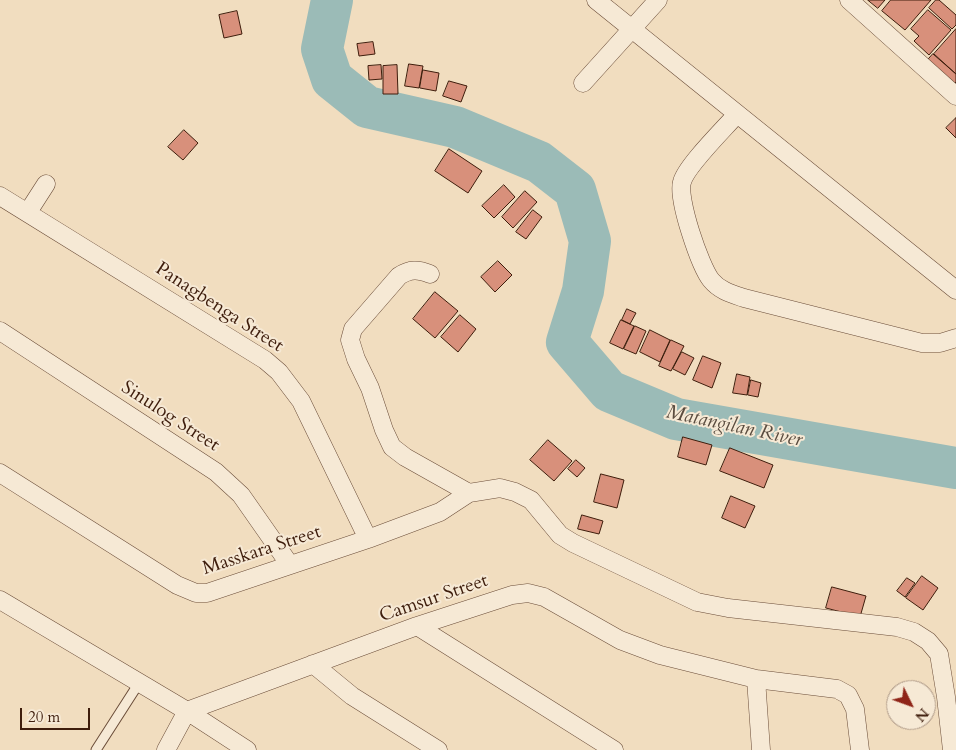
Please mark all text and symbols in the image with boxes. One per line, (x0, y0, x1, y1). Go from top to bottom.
street label: Panagbenga Street (151, 258, 287, 358)
street label: Sinulog Street (117, 377, 223, 457)
water label: Matangilan River (664, 401, 804, 453)
street label: Masskara Street (200, 521, 324, 581)
street label: Camsur Street (377, 570, 491, 628)
north arrow (886, 680, 936, 730)
scale bar (22, 698, 92, 730)
text: N (911, 704, 933, 726)
text: 20 m (28, 707, 60, 727)

